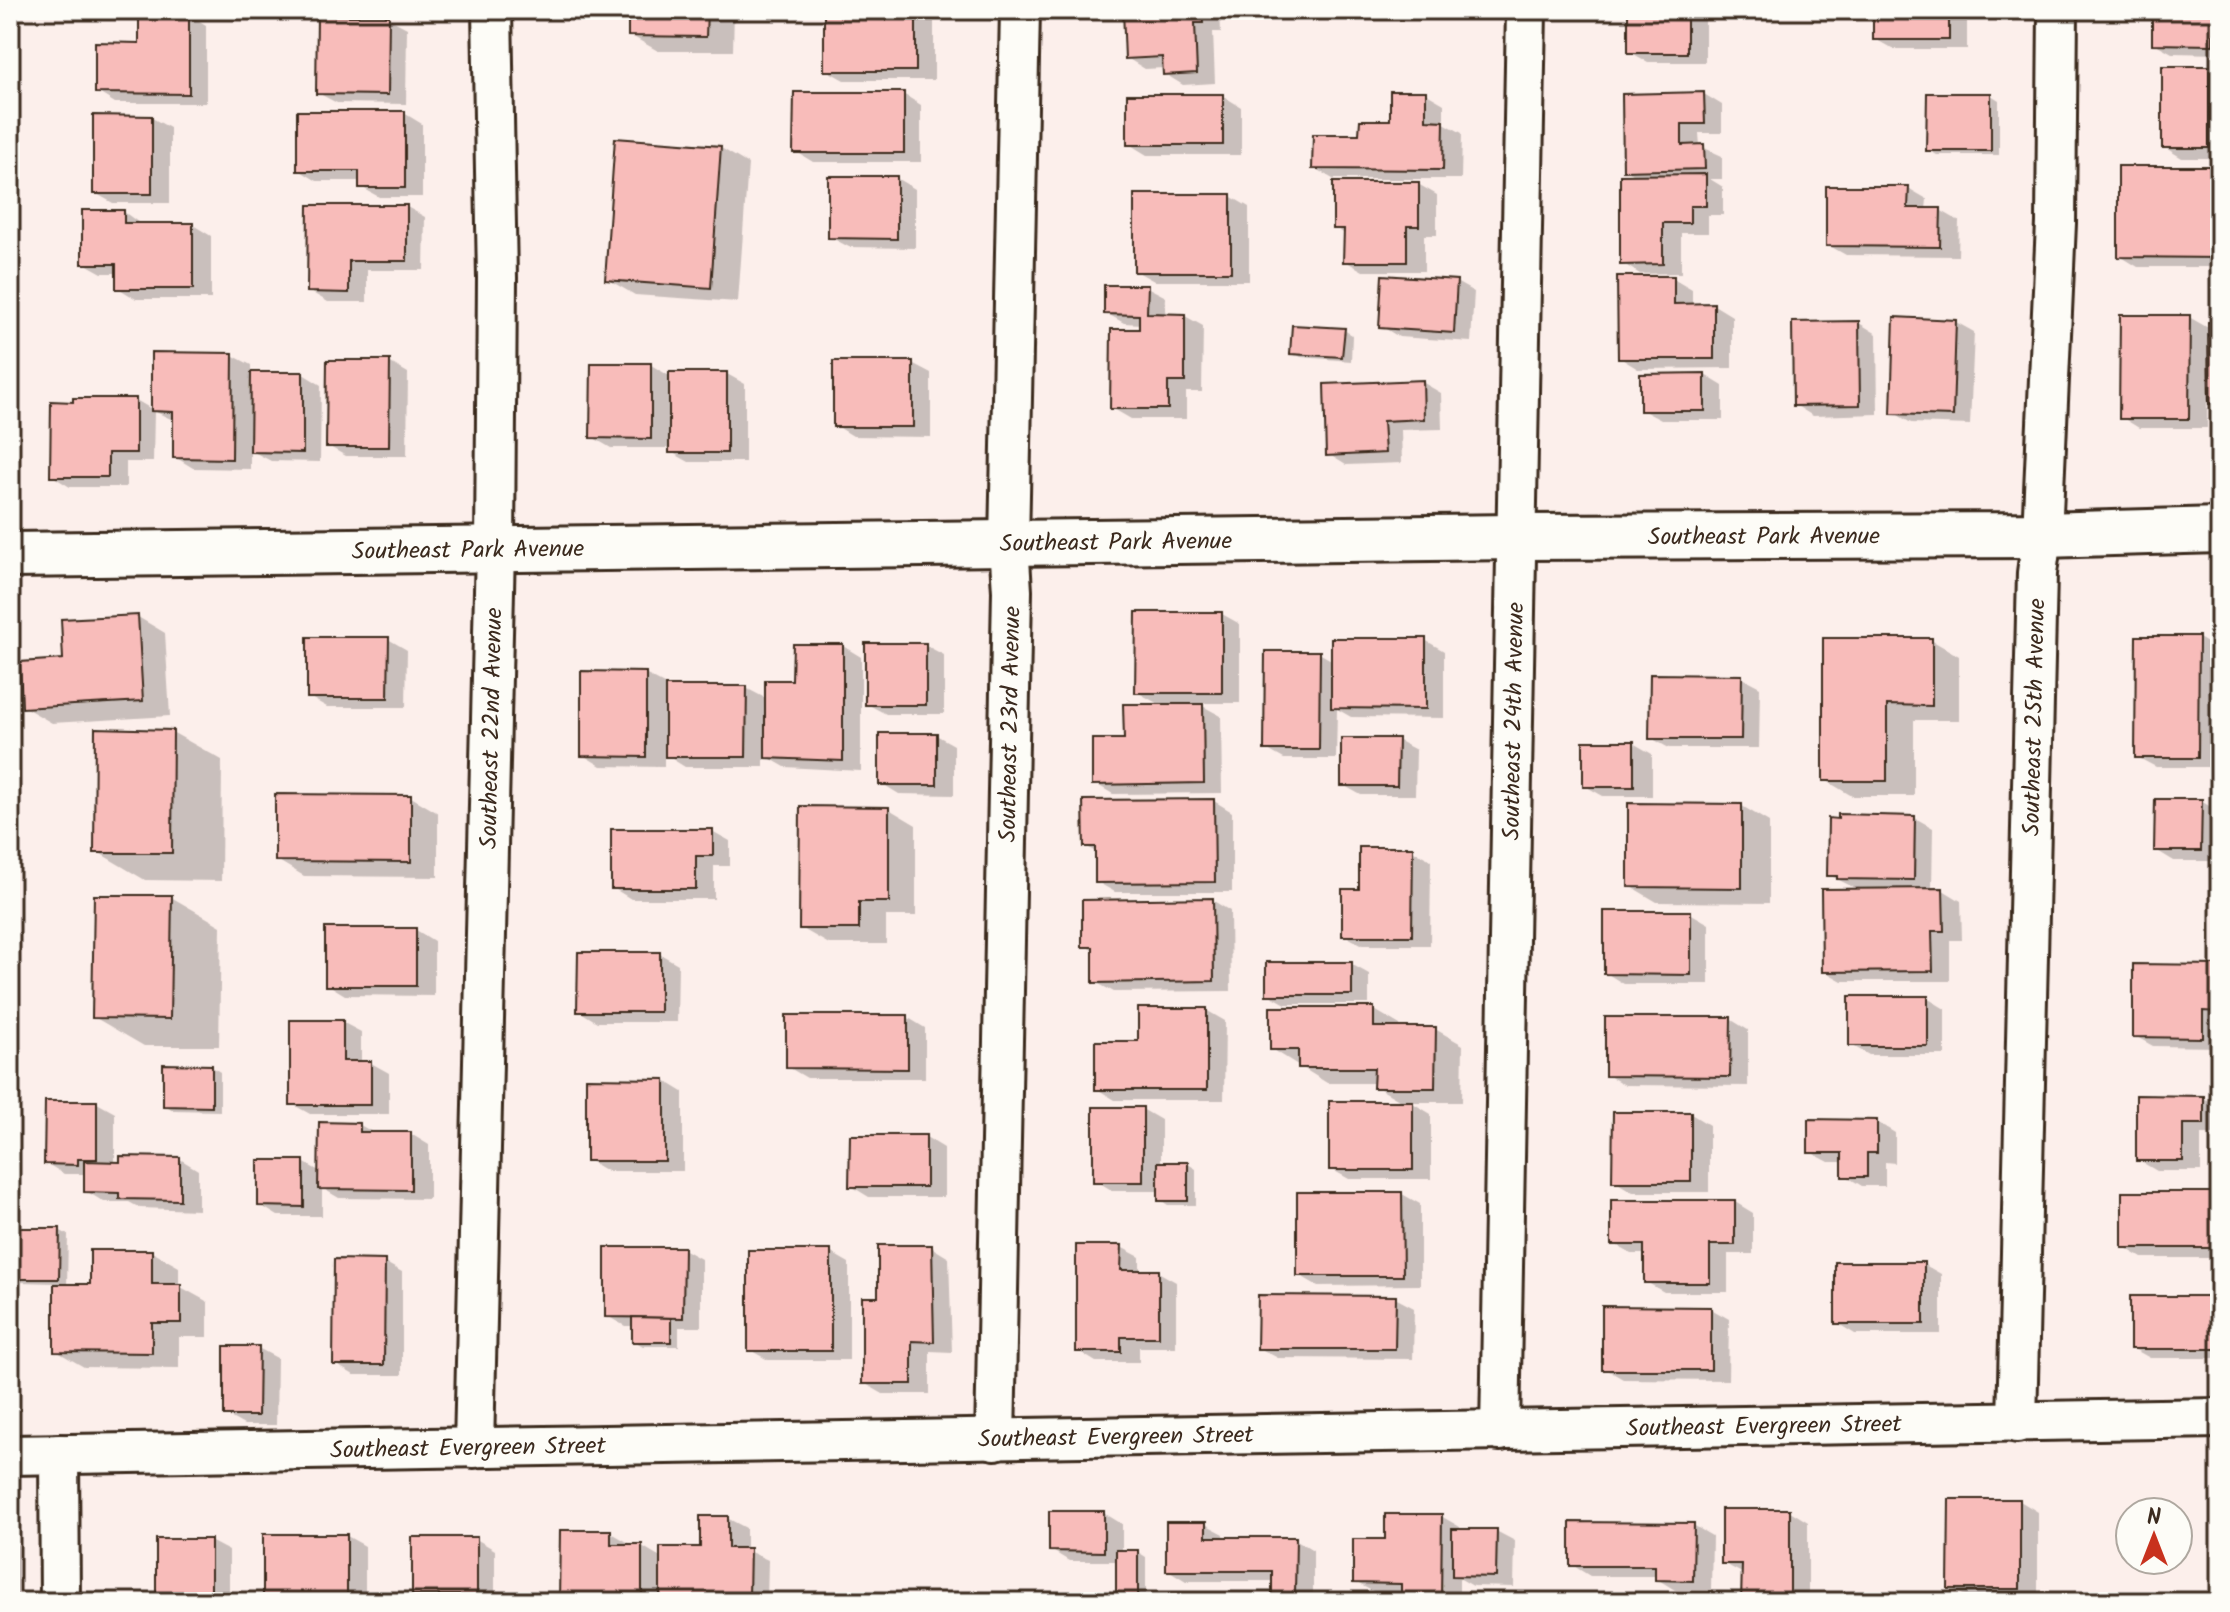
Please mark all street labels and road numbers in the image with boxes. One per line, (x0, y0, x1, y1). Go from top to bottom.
street label: Southeast Park Avenue (1648, 518, 1880, 557)
street label: Southeast Park Avenue (999, 522, 1233, 564)
street label: Southeast Park Avenue (352, 530, 585, 572)
street label: Southeast 25th Avenue (2013, 598, 2057, 837)
street label: Southeast 24th Avenue (1493, 601, 1536, 841)
street label: Southeast 23rd Avenue (989, 605, 1033, 843)
street label: Southeast 22nd Avenue (470, 607, 515, 849)
street label: Southeast Evergreen Street (1626, 1405, 1903, 1449)
street label: Southeast Evergreen Street (978, 1416, 1255, 1460)
street label: Southeast Evergreen Street (330, 1427, 607, 1471)

